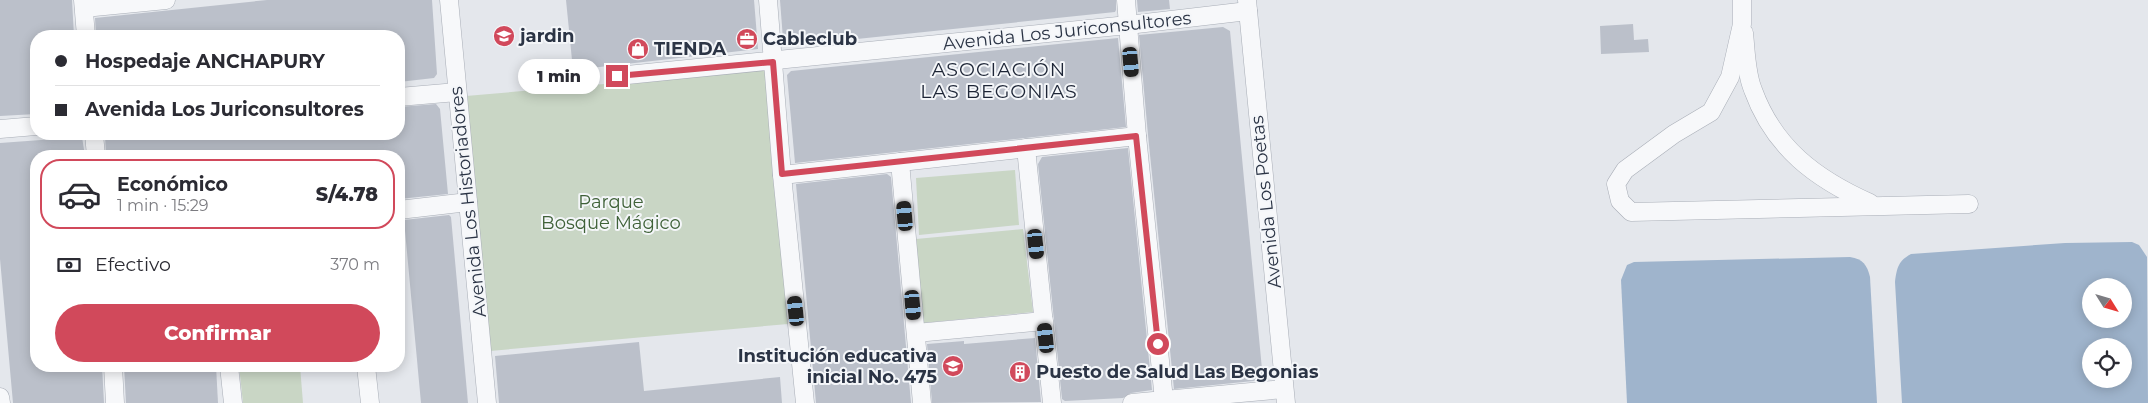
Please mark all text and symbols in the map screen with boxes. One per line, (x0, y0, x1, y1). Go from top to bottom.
street label: Avenida Los Juriconsultores (942, 7, 1192, 55)
school or university icon: jardin (492, 24, 516, 48)
place label: jardin (518, 25, 575, 47)
office icon: Cableclub (735, 27, 759, 51)
place label: Cableclub (763, 28, 857, 50)
shop icon: TIENDA (626, 37, 650, 61)
place label: TIENDA (654, 38, 726, 60)
car (1122, 46, 1139, 78)
text: Hospedaje ANCHAPURY (85, 50, 325, 73)
callout: 1 min (517, 58, 600, 94)
district label: ASOCIACIÓN LAS BEGONIAS (920, 58, 1078, 103)
route end (606, 65, 628, 87)
text: 1 min (537, 67, 581, 86)
street label: Avenida Los Historiadores (445, 85, 491, 318)
text: Avenida Los Juriconsultores (85, 98, 364, 121)
street label: Avenida Los Poetas (1246, 114, 1286, 290)
icon: car (57, 172, 102, 217)
text: Económico (117, 173, 228, 196)
text: S/4.78 (316, 183, 378, 206)
park label: Parque Bosque Mágico (541, 191, 681, 234)
text: 1 min · 15:29 (117, 196, 209, 215)
car (896, 200, 913, 232)
car (1026, 228, 1045, 260)
icon: cash (55, 251, 83, 279)
text: Efectivo (95, 253, 171, 276)
text: 370 m (330, 255, 380, 274)
north arrow (2082, 278, 2132, 328)
map controls (2082, 278, 2132, 388)
car (904, 289, 921, 321)
car (786, 295, 805, 327)
button: Confirmar (55, 304, 380, 362)
car (1036, 322, 1055, 354)
route start (1147, 333, 1169, 355)
button: locate (2082, 338, 2132, 388)
place label: Institución educativa inicial No. 475 (738, 345, 937, 388)
school or university icon: Institución educativa inicial No. 475 (941, 354, 965, 378)
building icon: Puesto de Salud Las Begonias (1008, 360, 1032, 384)
place label: Puesto de Salud Las Begonias (1036, 361, 1319, 383)

